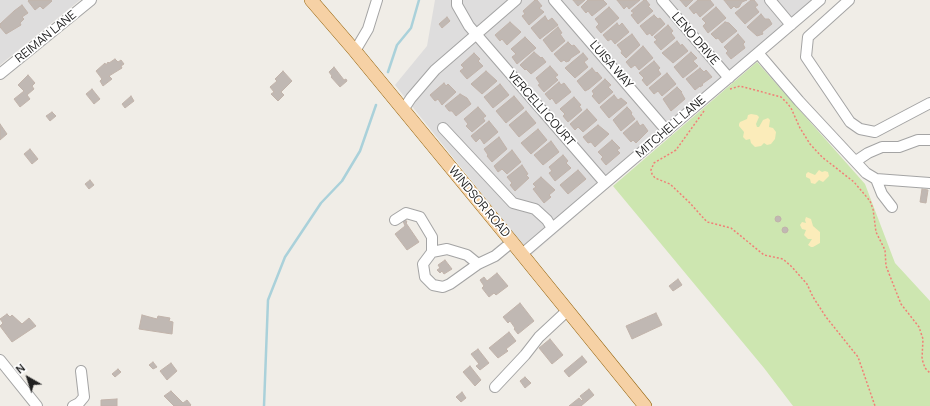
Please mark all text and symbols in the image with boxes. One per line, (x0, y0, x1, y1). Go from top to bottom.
street label: REIMAN LANE (13, 8, 79, 66)
street label: LENO DRIVE (668, 10, 722, 68)
street label: LUISA WAY (586, 38, 636, 92)
street label: VERCELLI COURT (504, 68, 578, 150)
street label: MITCHELL LANE (633, 93, 709, 161)
street label: WINDSOR ROAD (445, 164, 513, 240)
north arrow (8, 358, 48, 398)
text: N (12, 360, 28, 377)

